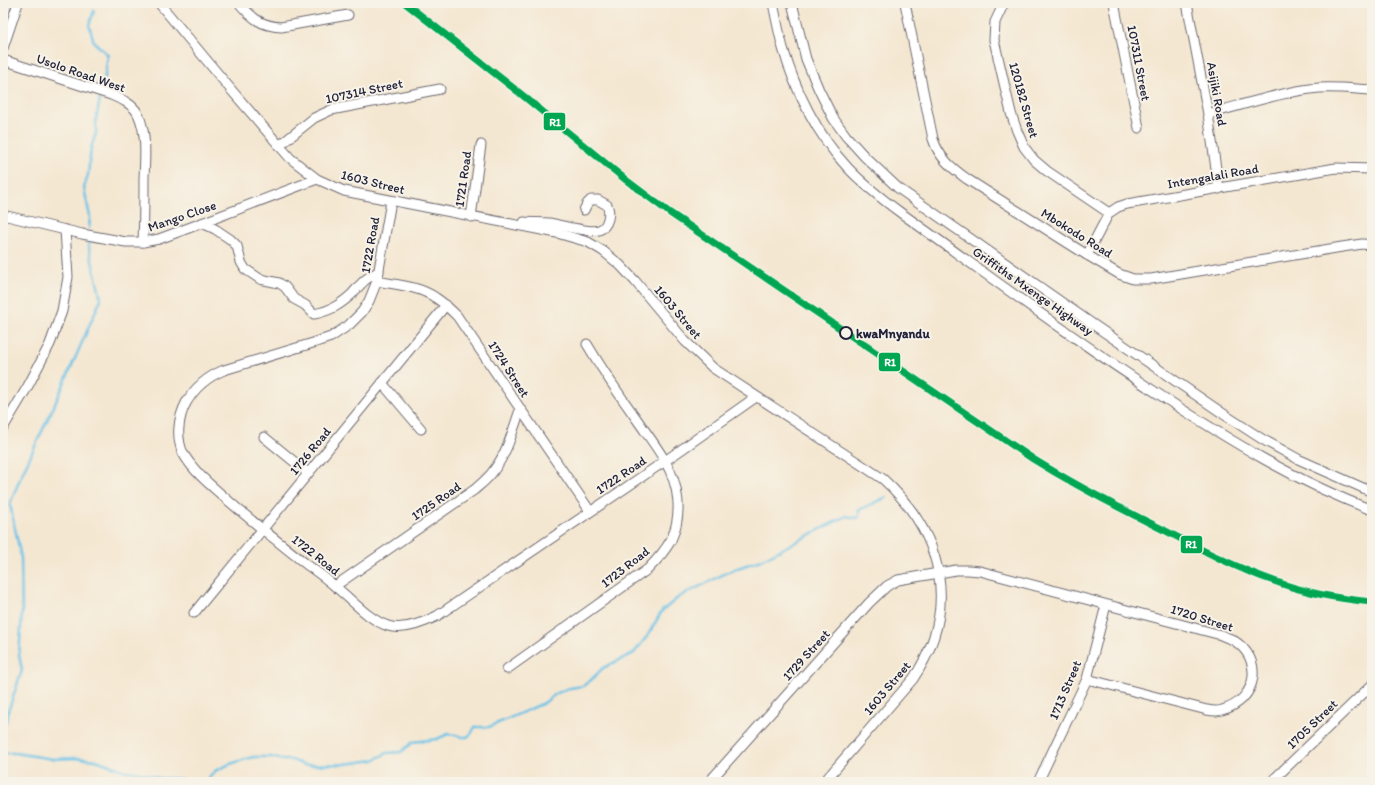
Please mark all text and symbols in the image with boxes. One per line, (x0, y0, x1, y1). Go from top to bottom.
street label: 107311 Street (1124, 24, 1154, 102)
street label: Usolo Road West (34, 51, 128, 95)
street label: 120182 Street (1006, 60, 1042, 140)
street label: Asijiki Road (1204, 61, 1230, 127)
street label: 107314 Street (324, 75, 404, 107)
line badge: R1 (543, 112, 566, 131)
text: R1 (549, 116, 562, 129)
street label: 1721 Road (452, 150, 474, 208)
street label: Intengalali Road (1166, 161, 1260, 191)
street label: 1603 Street (340, 167, 407, 197)
street label: Mango Close (146, 197, 218, 235)
street label: Mbokodo Road (1038, 205, 1116, 261)
street label: 1722 Road (358, 216, 382, 274)
street label: Griffiths Mxenge Highway (970, 244, 1096, 338)
street label: 1603 Street (651, 282, 705, 342)
marker: kwaMnyandu (839, 326, 853, 340)
place label: kwaMnyandu (856, 326, 930, 342)
street label: 1724 Street (485, 338, 533, 400)
line badge: R1 (878, 352, 901, 372)
text: R1 (884, 356, 897, 369)
street label: 1726 Road (286, 424, 334, 478)
street label: 1722 Road (593, 453, 649, 497)
street label: 1725 Road (408, 478, 464, 524)
street label: 1722 Road (289, 532, 343, 578)
line badge: R1 (1180, 535, 1203, 554)
text: R1 (1185, 538, 1198, 551)
street label: 1723 Road (598, 543, 652, 591)
street label: 1720 Street (1169, 601, 1235, 635)
street label: 1729 Street (779, 626, 833, 684)
street label: 1603 Street (860, 658, 914, 718)
street label: 1713 Street (1046, 658, 1084, 722)
street label: 1705 Street (1284, 696, 1341, 752)

